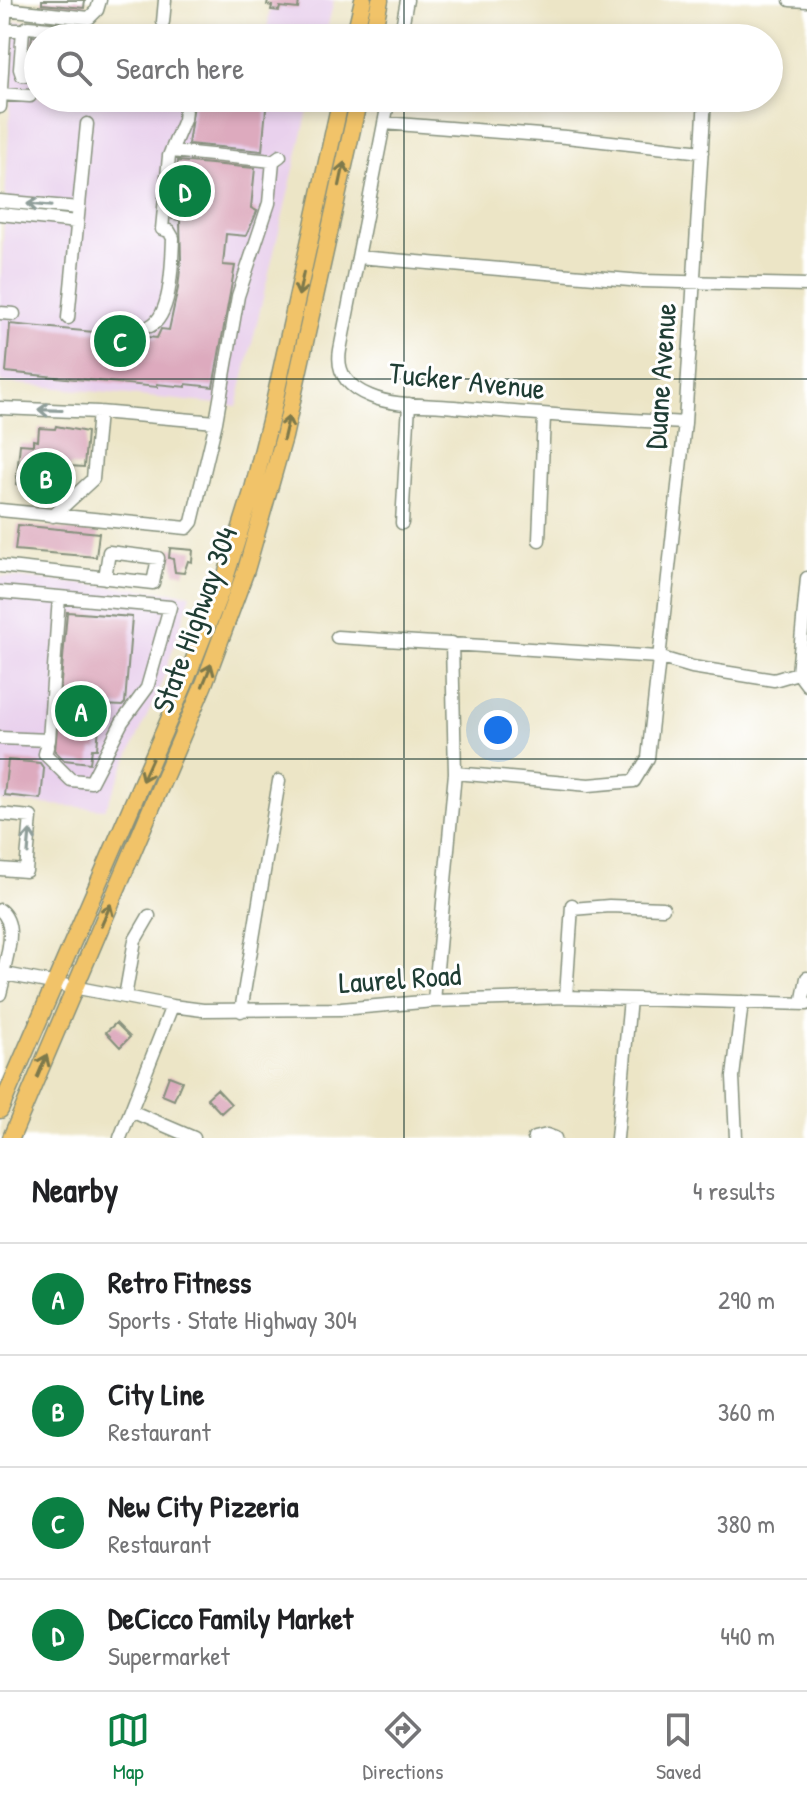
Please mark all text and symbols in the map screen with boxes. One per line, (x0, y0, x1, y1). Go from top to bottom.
search box (24, 24, 783, 112)
icon: search (52, 46, 96, 90)
text: Search here (116, 48, 244, 88)
pin: D (159, 161, 211, 221)
one-way arrow (335, 162, 350, 187)
one-way arrow (26, 197, 53, 212)
one-way arrow (293, 270, 308, 296)
street label: Duane Avenue (635, 301, 685, 450)
pin: C (94, 311, 146, 371)
street label: Tucker Avenue (387, 352, 547, 408)
one-way arrow (37, 403, 64, 418)
one-way arrow (279, 416, 294, 441)
pin: B (20, 448, 72, 508)
street label: State Highway 304 (142, 521, 246, 718)
one-way arrow (201, 663, 215, 688)
pin: A (55, 681, 107, 741)
your location (478, 710, 518, 750)
one-way arrow (139, 758, 154, 782)
one-way arrow (21, 829, 36, 856)
one-way arrow (99, 903, 114, 928)
street label: Laurel Road (337, 954, 463, 1002)
one-way arrow (35, 1054, 50, 1079)
text: Nearby (32, 1167, 118, 1213)
text: 4 results (693, 1173, 775, 1208)
text: Retro Fitness (108, 1262, 251, 1302)
text: A (52, 1282, 64, 1317)
text: 290 m (718, 1282, 775, 1317)
text: Sports · State Highway 304 (108, 1302, 357, 1337)
text: City Line (108, 1374, 204, 1414)
text: B (51, 1394, 65, 1429)
text: 360 m (718, 1394, 775, 1429)
text: Restaurant (108, 1414, 211, 1449)
text: New City Pizzeria (108, 1486, 299, 1526)
text: C (51, 1506, 65, 1541)
text: 380 m (717, 1506, 775, 1541)
text: Restaurant (108, 1526, 211, 1561)
text: DeCicco Family Market (108, 1598, 353, 1638)
text: D (52, 1618, 64, 1653)
text: 440 m (720, 1618, 775, 1653)
text: Supermarket (108, 1638, 230, 1673)
tab: Map (106, 1708, 150, 1786)
tab: Directions (363, 1708, 444, 1786)
tab: Saved (656, 1708, 701, 1786)

